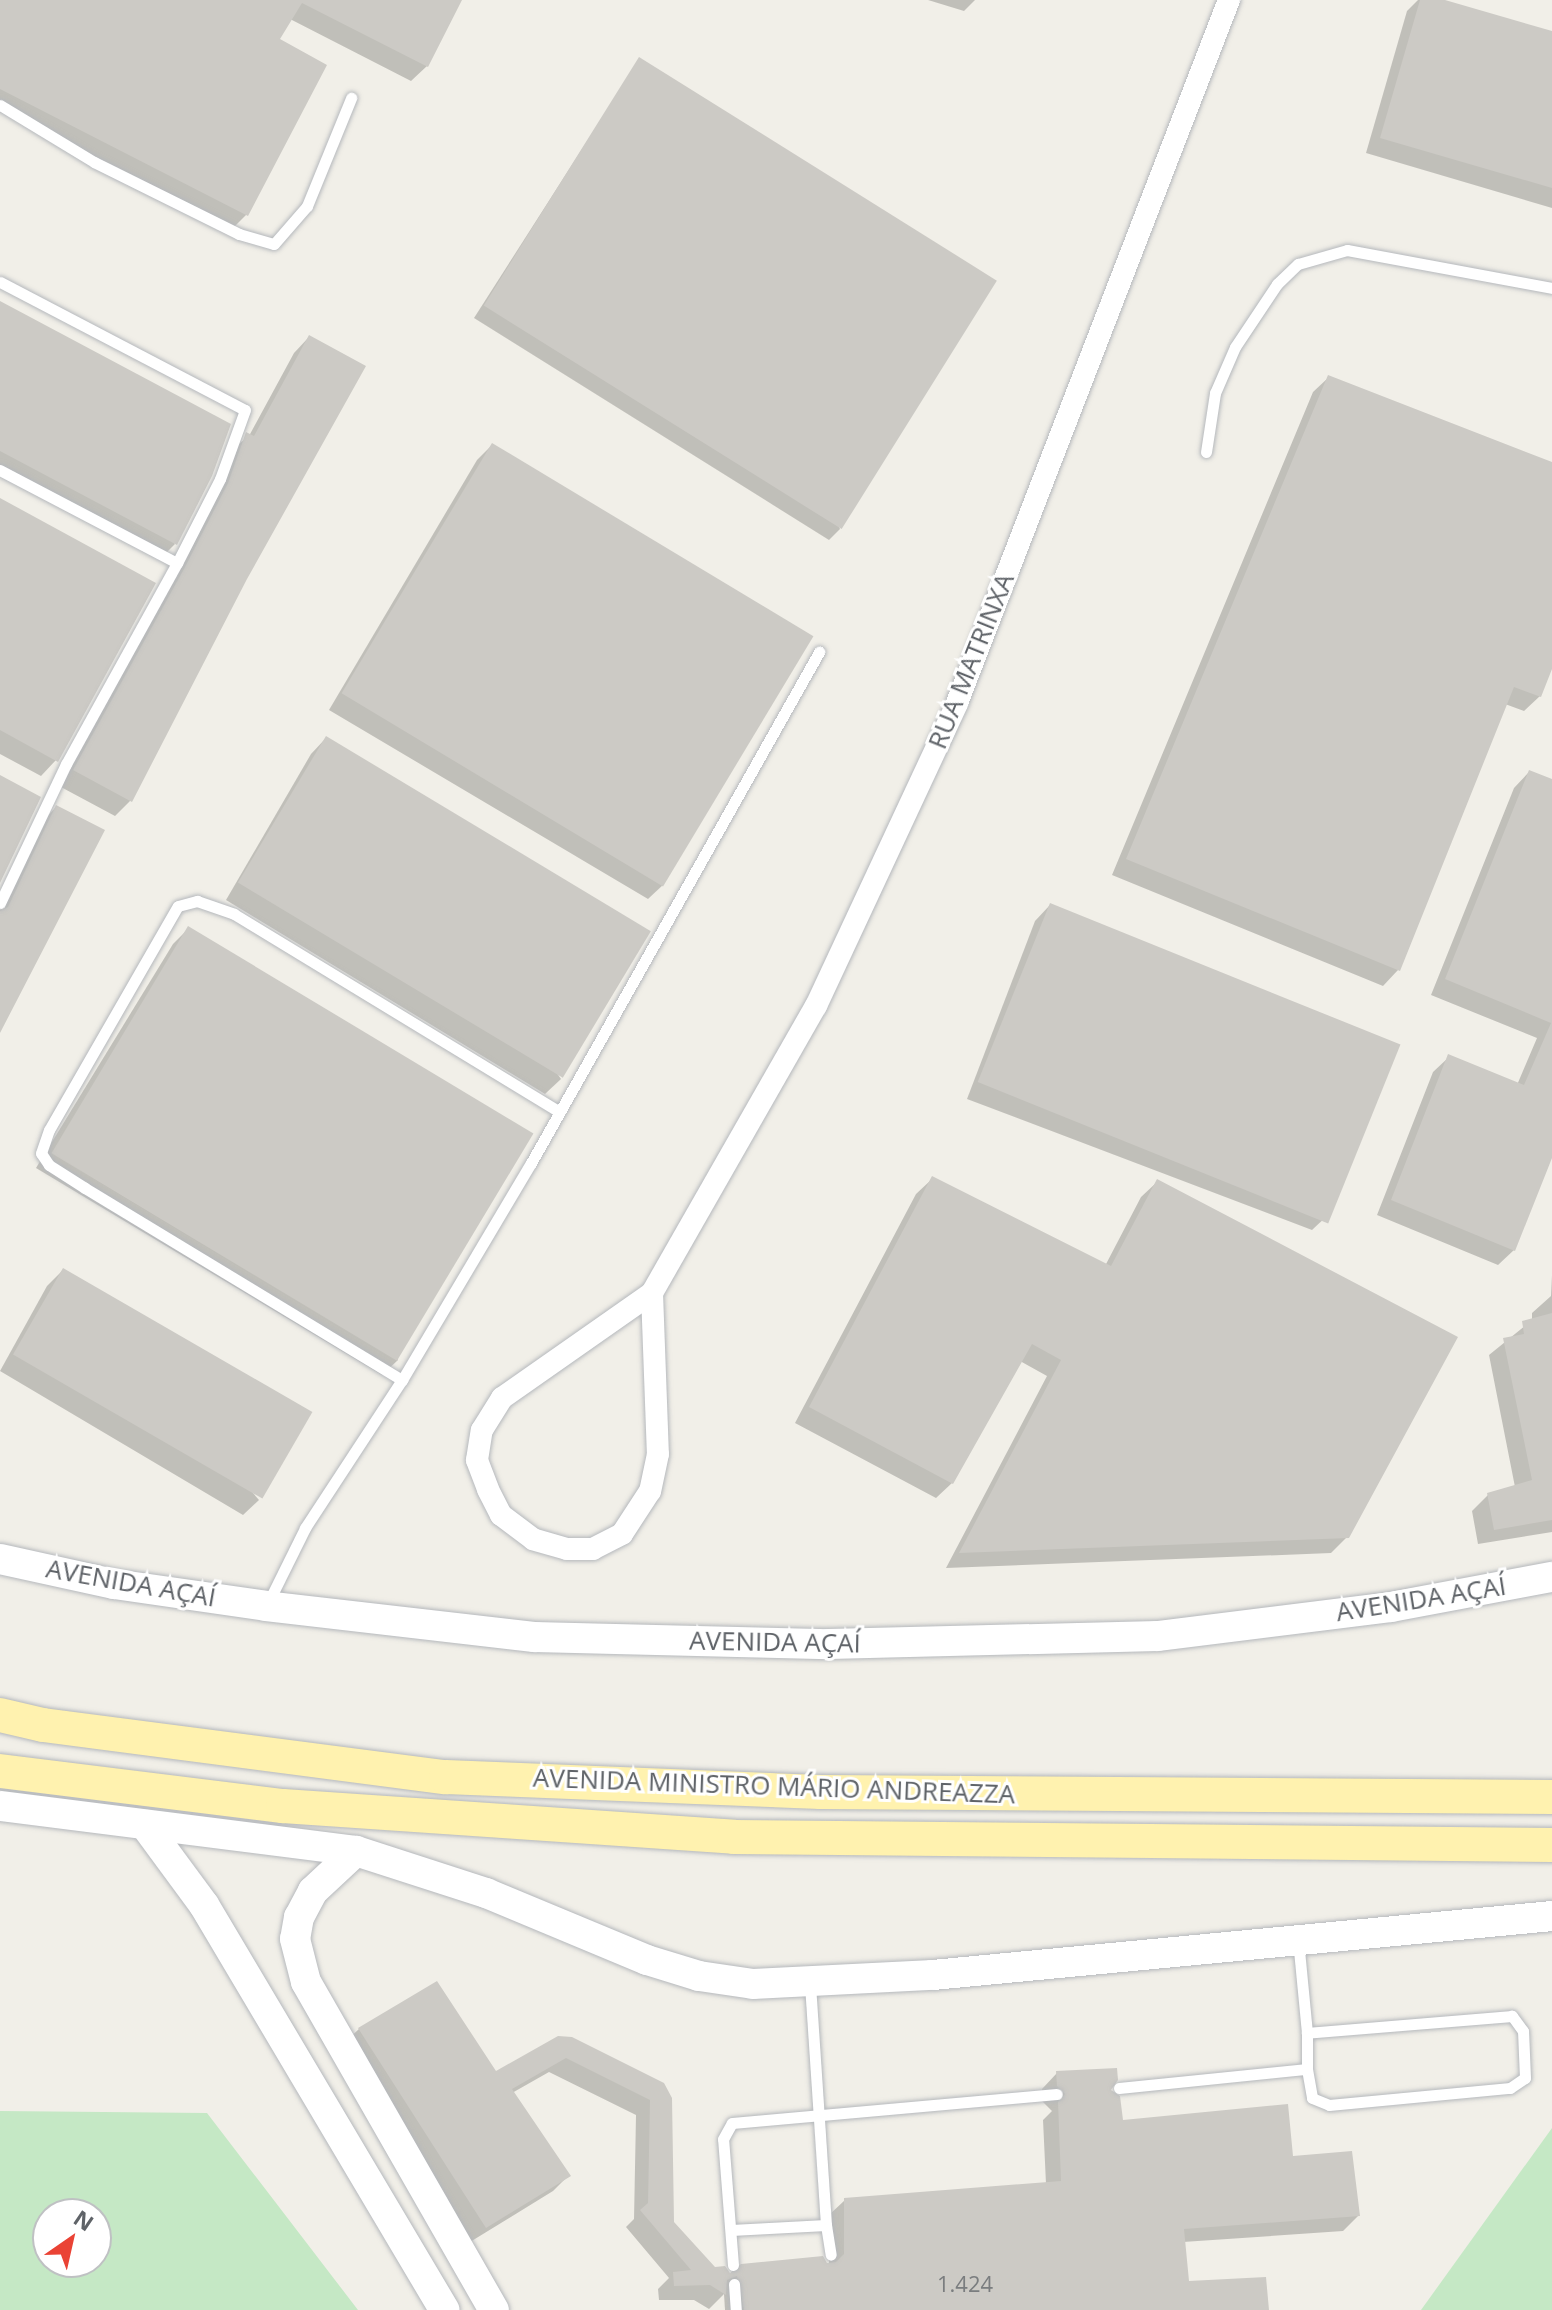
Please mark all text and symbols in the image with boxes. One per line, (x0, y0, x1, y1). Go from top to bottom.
street label: RUA MATRINXA (922, 569, 1020, 753)
street label: AVENIDA AÇAÍ (44, 1553, 218, 1613)
street label: AVENIDA AÇAÍ (1334, 1570, 1508, 1628)
street label: AVENIDA AÇAÍ (689, 1625, 861, 1659)
street label: AVENIDA MINISTRO MÁRIO ANDREAZZA (532, 1762, 1016, 1810)
north arrow (32, 2198, 112, 2278)
text: N (68, 2202, 100, 2237)
house number: 1.424 (937, 2271, 993, 2297)

